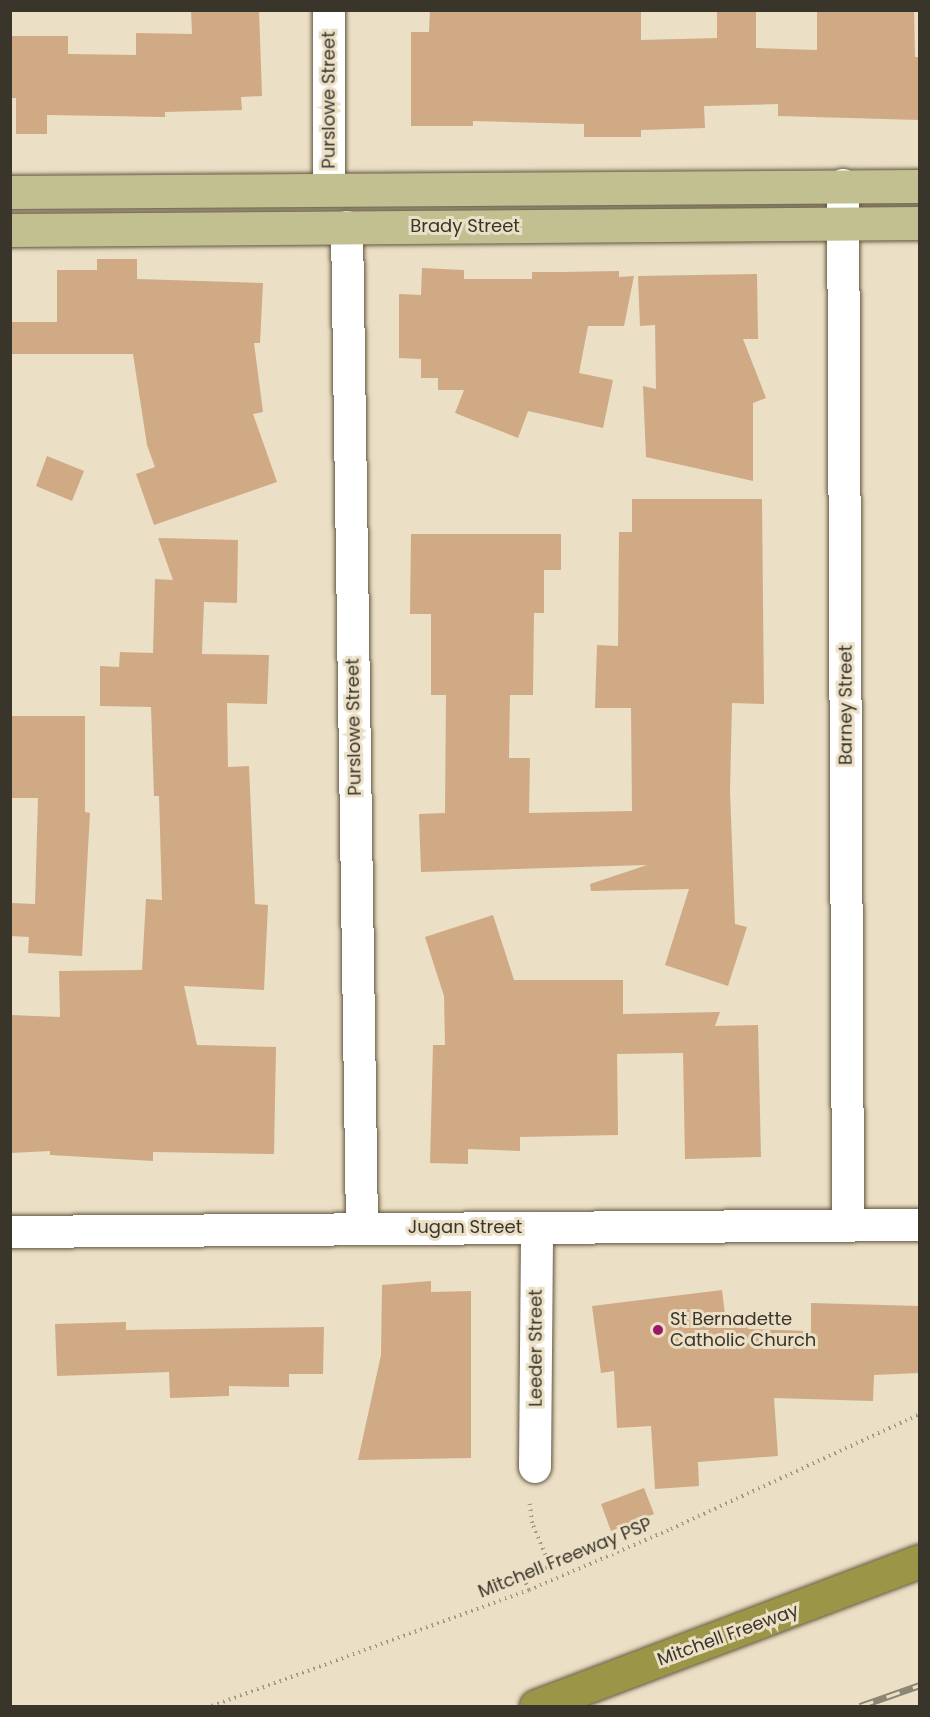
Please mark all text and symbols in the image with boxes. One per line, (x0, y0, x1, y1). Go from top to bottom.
street label: Purslowe Street (318, 31, 340, 169)
street label: Brady Street (410, 215, 520, 237)
street label: Barney Street (835, 645, 857, 765)
street label: Purslowe Street (342, 658, 366, 796)
street label: Jugan Street (408, 1216, 522, 1238)
street label: Leeder Street (525, 1289, 547, 1407)
place label: St Bernadette Catholic Church (670, 1309, 816, 1352)
marker: St Bernadette Catholic Church (651, 1323, 665, 1337)
street label: Mitchell Freeway PSP (475, 1513, 655, 1603)
street label: Mitchell Freeway (654, 1599, 802, 1671)

